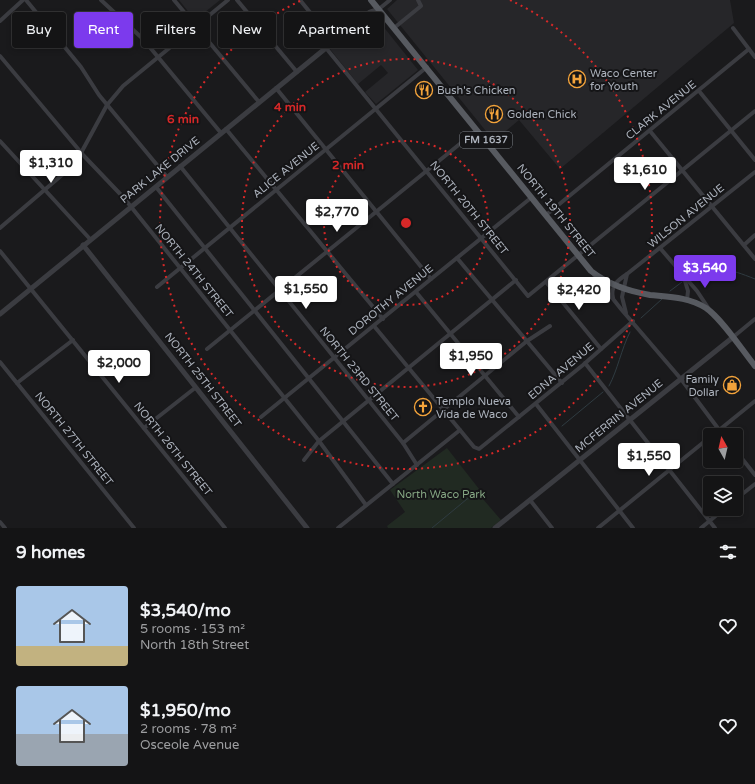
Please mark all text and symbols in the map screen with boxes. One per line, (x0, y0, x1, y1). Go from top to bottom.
chip: Buy (12, 12, 66, 48)
chip: Rent (74, 12, 133, 48)
chip: Filters (141, 12, 210, 48)
chip: New (218, 12, 276, 48)
chip: Apartment (284, 12, 384, 48)
place label: Waco Center for Youth (590, 67, 658, 93)
hospital icon: Waco Center for Youth (567, 69, 587, 89)
street label: CLARK AVENUE (623, 78, 699, 142)
restaurant icon: Bush's Chicken (414, 80, 434, 100)
place label: Bush's Chicken (437, 84, 516, 97)
text: 4 min (274, 100, 306, 114)
restaurant icon: Golden Chick (484, 104, 504, 124)
place label: Golden Chick (507, 108, 576, 121)
text: 6 min (167, 112, 199, 126)
road number: FM 1637 (460, 132, 512, 148)
street label: PARK LAKE DRIVE (118, 134, 202, 206)
street label: ALICE AVENUE (250, 139, 322, 201)
pin: $1,310 (18, 150, 84, 184)
text: $1,310 (29, 155, 73, 171)
pin: $1,610 (612, 157, 678, 191)
text: 2 min (332, 158, 364, 172)
street label: NORTH 20TH STREET (427, 159, 511, 258)
street label: NORTH 19TH STREET (514, 162, 598, 261)
text: $1,610 (623, 162, 667, 178)
street label: WILSON AVENUE (645, 181, 727, 251)
pin: $2,770 (304, 199, 370, 233)
text: $2,770 (315, 204, 359, 220)
centre of rings (399, 216, 413, 230)
street label: NORTH 24TH STREET (152, 222, 236, 321)
pin: $3,540 (672, 255, 738, 289)
text: $3,540 (683, 260, 727, 276)
street label: DOROTHY AVENUE (346, 262, 436, 338)
pin: $1,550 (273, 276, 339, 310)
pin: $2,420 (546, 277, 612, 311)
text: $1,550 (284, 281, 328, 297)
text: $2,420 (557, 282, 601, 298)
street label: NORTH 23RD STREET (317, 324, 401, 424)
street label: NORTH 25TH STREET (162, 330, 244, 430)
street label: EDNA AVENUE (526, 340, 596, 402)
pin: $1,950 (438, 343, 504, 377)
text: $1,950 (449, 348, 493, 364)
pin: $2,000 (86, 350, 152, 384)
text: $2,000 (97, 355, 141, 371)
place label: Family Dollar (685, 373, 720, 399)
shop icon: Family Dollar (722, 375, 742, 395)
street label: MCFERRIN AVENUE (573, 377, 665, 455)
street label: NORTH 27TH STREET (32, 390, 116, 489)
place label: Templo Nueva Vida de Waco (436, 395, 511, 421)
church icon: Templo Nueva Vida de Waco (413, 397, 433, 417)
street label: NORTH 26TH STREET (131, 400, 215, 499)
north arrow (703, 428, 743, 468)
map controls (703, 428, 743, 516)
pin: $1,550 (616, 443, 682, 477)
text: $1,550 (627, 448, 671, 464)
button: layers (703, 476, 743, 516)
park label: North Waco Park (396, 488, 486, 501)
icon: filters (717, 541, 739, 563)
text: 9 homes (16, 542, 85, 563)
text: $3,540/mo (140, 600, 231, 621)
icon: home (48, 602, 96, 650)
icon: heart (717, 615, 739, 637)
text: 5 rooms · 153 m² (140, 621, 245, 637)
text: North 18th Street (140, 637, 249, 653)
text: $1,950/mo (140, 700, 231, 721)
icon: home (48, 702, 96, 750)
icon: heart (717, 715, 739, 737)
text: 2 rooms · 78 m² (140, 721, 237, 737)
text: Osceole Avenue (140, 737, 239, 753)

